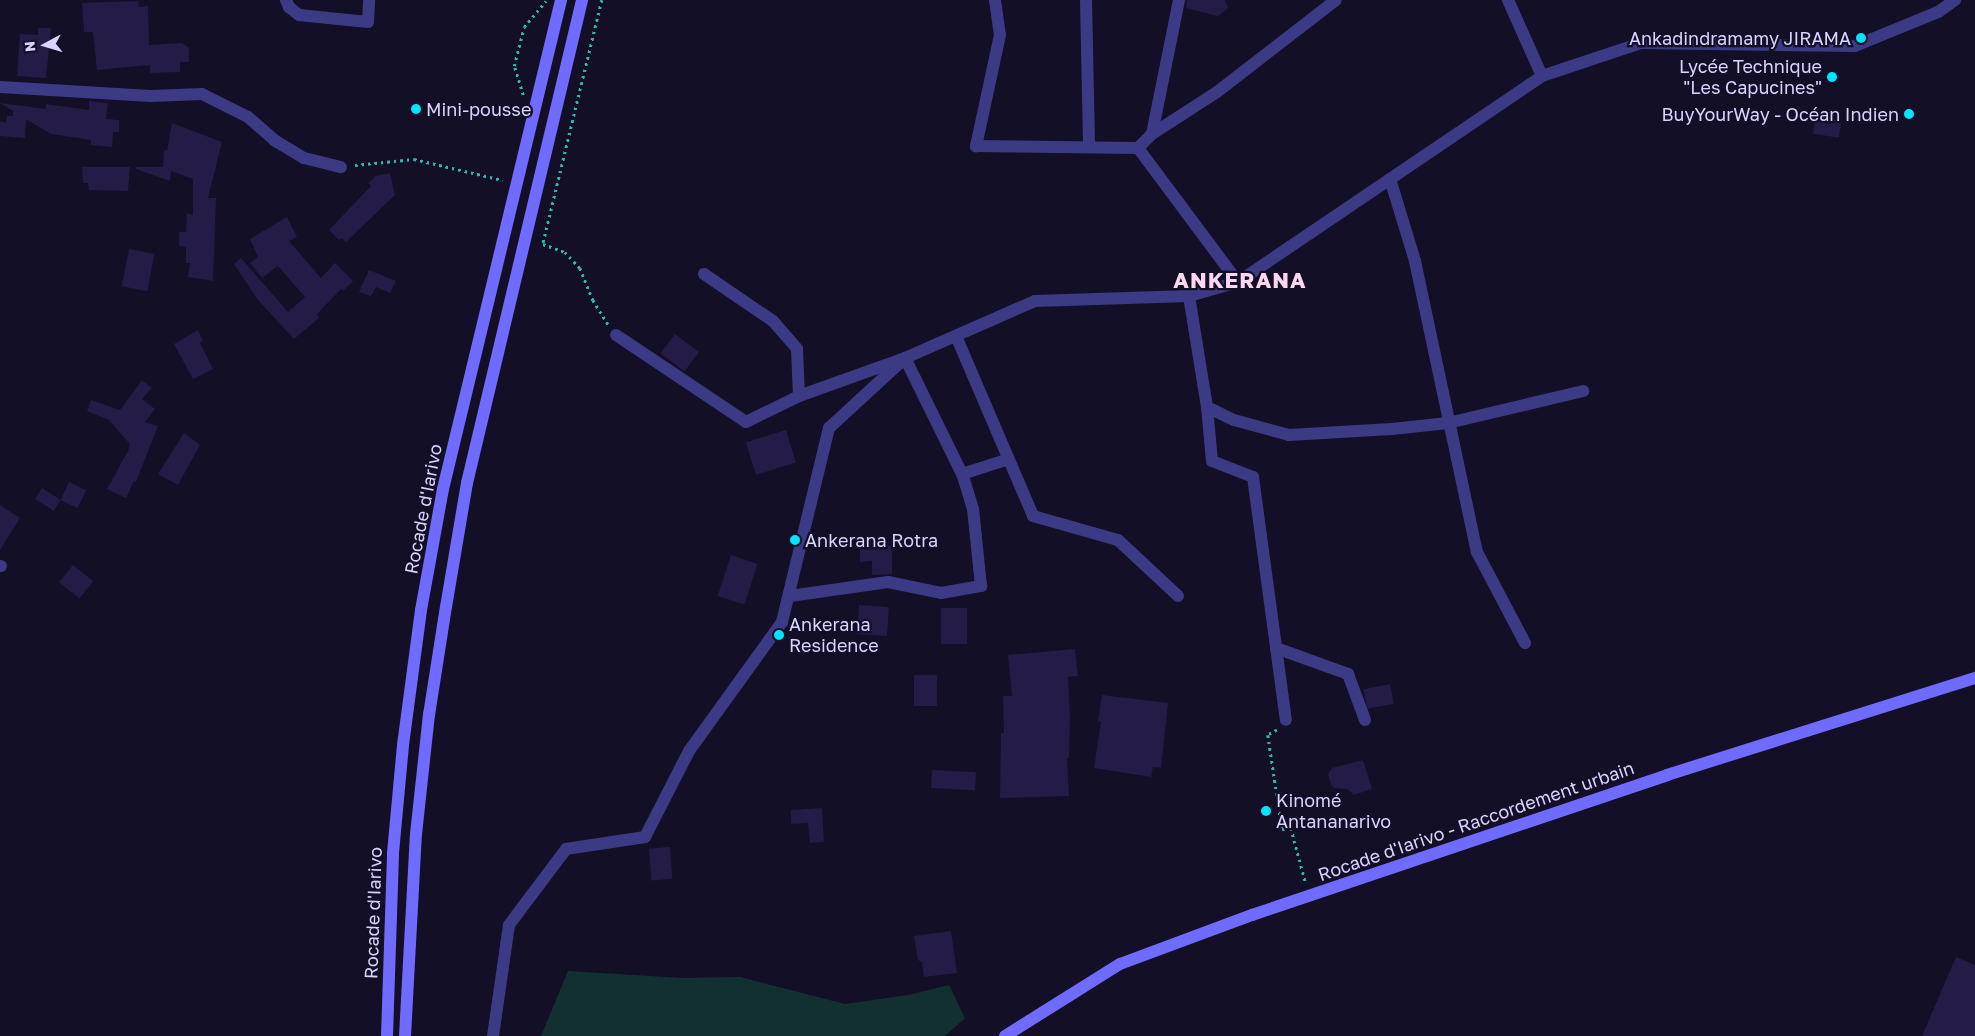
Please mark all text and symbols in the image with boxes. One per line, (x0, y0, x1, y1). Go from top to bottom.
north arrow (20, 20, 70, 70)
place label: Ankadindramamy JIRAMA (1629, 27, 1851, 49)
marker: Ankadindramamy JIRAMA (1855, 32, 1867, 44)
text: N (21, 40, 39, 53)
place label: Lycée Technique "Les Capucines" (1679, 56, 1822, 98)
marker: Lycée Technique "Les Capucines" (1826, 71, 1838, 83)
place label: Mini-pousse (426, 98, 531, 120)
marker: Mini-pousse (410, 103, 422, 115)
place label: BuyYourWay - Océan Indien (1661, 103, 1899, 125)
marker: BuyYourWay - Océan Indien (1903, 108, 1915, 120)
district label: ANKERANA (1172, 267, 1308, 293)
street label: Rocade d'Iarivo (400, 442, 446, 576)
place label: Ankerana Rotra (805, 529, 938, 551)
marker: Ankerana Rotra (789, 534, 801, 546)
place label: Ankerana Residence (789, 614, 879, 656)
marker: Ankerana Residence (773, 629, 785, 641)
street label: Rocade d'Iarivo - Raccordement urbain (1315, 757, 1637, 885)
place label: Kinomé Antananarivo (1276, 790, 1391, 832)
marker: Kinomé Antananarivo (1260, 805, 1272, 817)
street label: Rocade d'Iarivo (360, 847, 386, 979)

